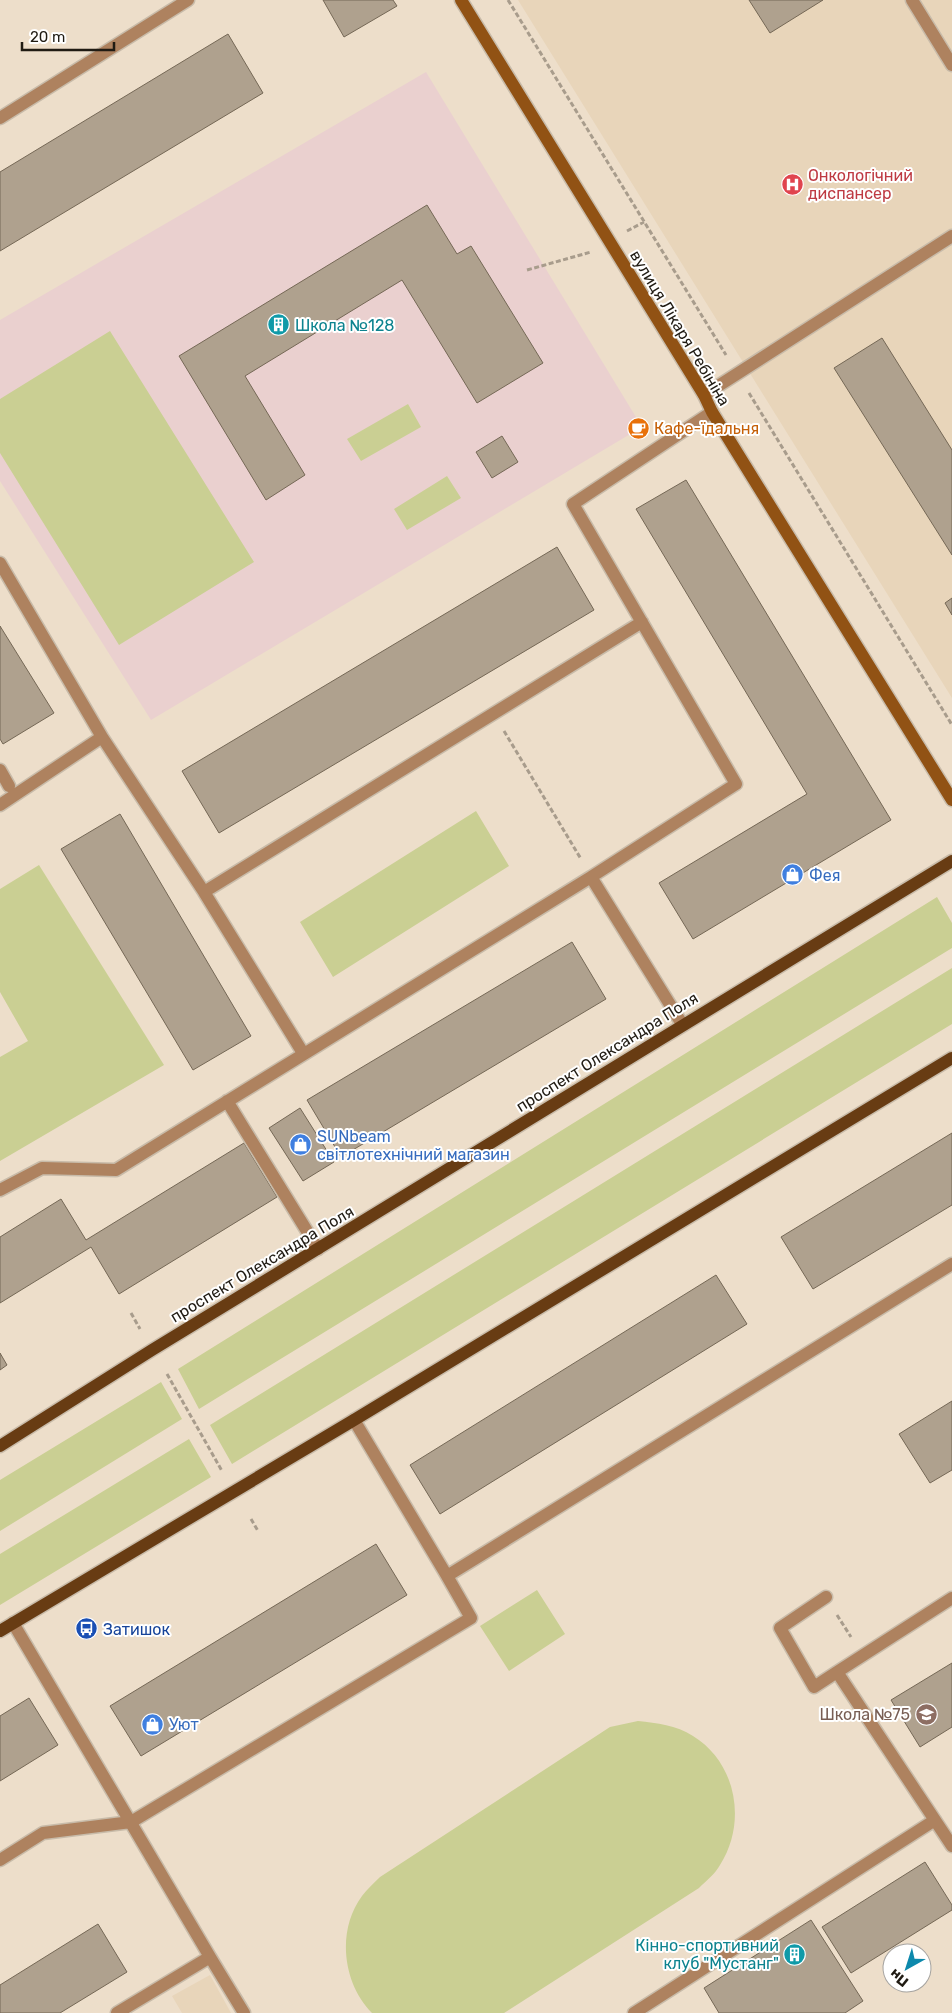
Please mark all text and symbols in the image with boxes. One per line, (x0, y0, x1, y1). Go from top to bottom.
scale bar (22, 20, 115, 52)
text: 20 m (30, 28, 65, 46)
place label: Онкологічний диспансер (808, 166, 913, 203)
hospital icon: Онкологічний диспансер (780, 172, 804, 196)
street label: вулиця Лікаря Ребініна (626, 247, 734, 409)
building icon: Школа №128 (267, 313, 291, 337)
place label: Школа №128 (295, 316, 395, 335)
cafe icon: Кафе-їдальня (626, 416, 650, 440)
place label: Кафе-їдальня (654, 419, 759, 438)
shop icon: Фея (781, 863, 805, 887)
place label: Фея (809, 866, 840, 885)
street label: проспект Олександра Поля (513, 988, 701, 1116)
place label: SUNbeam світлотехнічний магазин (317, 1127, 510, 1164)
shop icon: SUNbeam світлотехнічний магазин (289, 1133, 313, 1157)
street label: проспект Олександра Поля (167, 1202, 357, 1326)
bus stop icon: Затишок (75, 1617, 99, 1641)
place label: Затишок (103, 1620, 170, 1639)
school or university icon: Школа №75 (914, 1702, 938, 1726)
place label: Школа №75 (819, 1705, 910, 1724)
shop icon: Уют (141, 1712, 165, 1736)
place label: Уют (169, 1715, 199, 1734)
place label: Кінно-спортивний клуб "Мустанг" (635, 1936, 779, 1973)
building icon: Кінно-спортивний клуб "Мустанг" (783, 1942, 807, 1966)
north arrow (882, 1943, 932, 1993)
text: Пн (886, 1965, 912, 1990)

